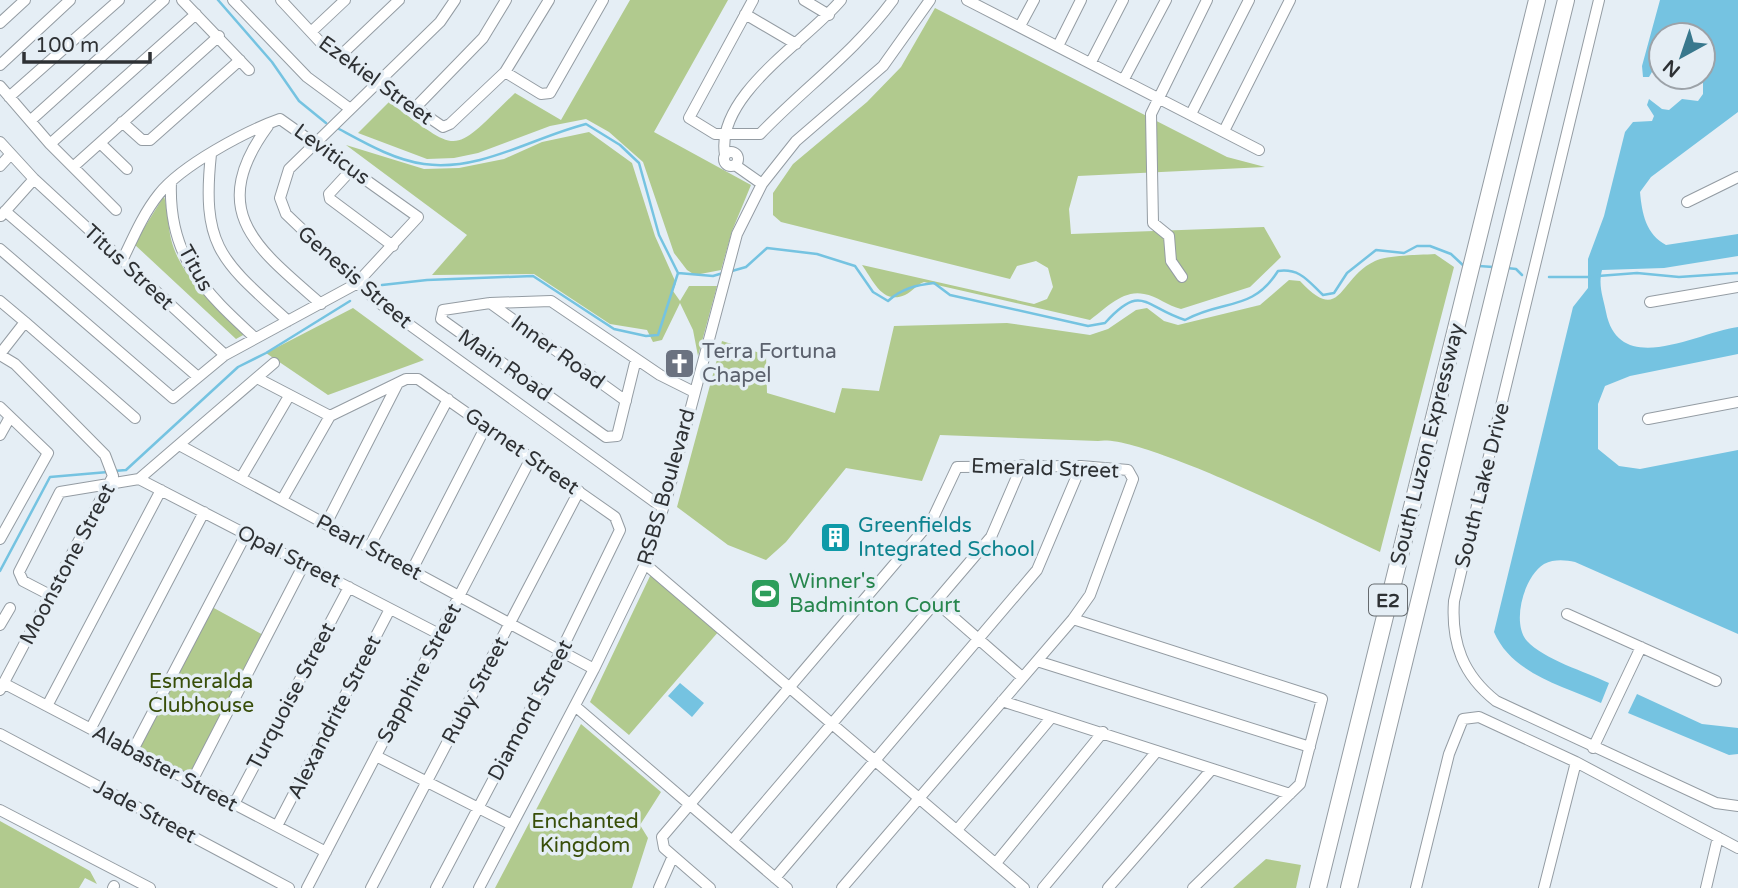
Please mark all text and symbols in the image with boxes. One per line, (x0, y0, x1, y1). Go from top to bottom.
scale bar (24, 21, 150, 65)
north arrow (1647, 21, 1717, 91)
street label: Ezekiel Street (314, 31, 438, 130)
text: 100 m (35, 33, 99, 58)
text: N (1659, 55, 1685, 82)
street label: Leviticus (289, 119, 374, 190)
street label: Titus Street (78, 219, 179, 315)
street label: Genesis Street (292, 221, 417, 334)
street label: Titus (173, 241, 218, 296)
street label: Inner Road (506, 310, 609, 395)
street label: South Luzon Expressway (1385, 321, 1470, 568)
street label: Main Road (453, 324, 556, 407)
place label: Terra Fortuna Chapel (702, 339, 837, 388)
church icon: Terra Fortuna Chapel (662, 346, 696, 380)
street label: South Lake Drive (1450, 400, 1515, 570)
street label: Garnet Street (460, 403, 584, 500)
street label: RSBS Boulevard (632, 406, 701, 568)
street label: Emerald Street (970, 453, 1119, 484)
street label: Moonstone Street (14, 479, 121, 649)
street label: Pearl Street (312, 509, 426, 586)
place label: Greenfields Integrated School (858, 513, 1035, 562)
street label: Opal Street (233, 520, 345, 593)
building icon: Greenfields Integrated School (818, 520, 852, 554)
place label: Winner's Badminton Court (789, 569, 960, 618)
sports icon: Winner's Badminton Court (749, 576, 783, 610)
road number: E2 (1369, 584, 1407, 615)
street label: Sapphire Street (372, 599, 467, 747)
street label: Turquoise Street (242, 618, 341, 774)
street label: Alexandrite Street (282, 631, 386, 803)
street label: Ruby Street (437, 632, 514, 748)
street label: Diamond Street (483, 635, 578, 785)
park label: Esmeralda Clubhouse (148, 669, 254, 718)
street label: Alabaster Street (88, 720, 242, 817)
street label: Jade Street (89, 774, 200, 849)
park label: Enchanted Kingdom (531, 809, 639, 858)

